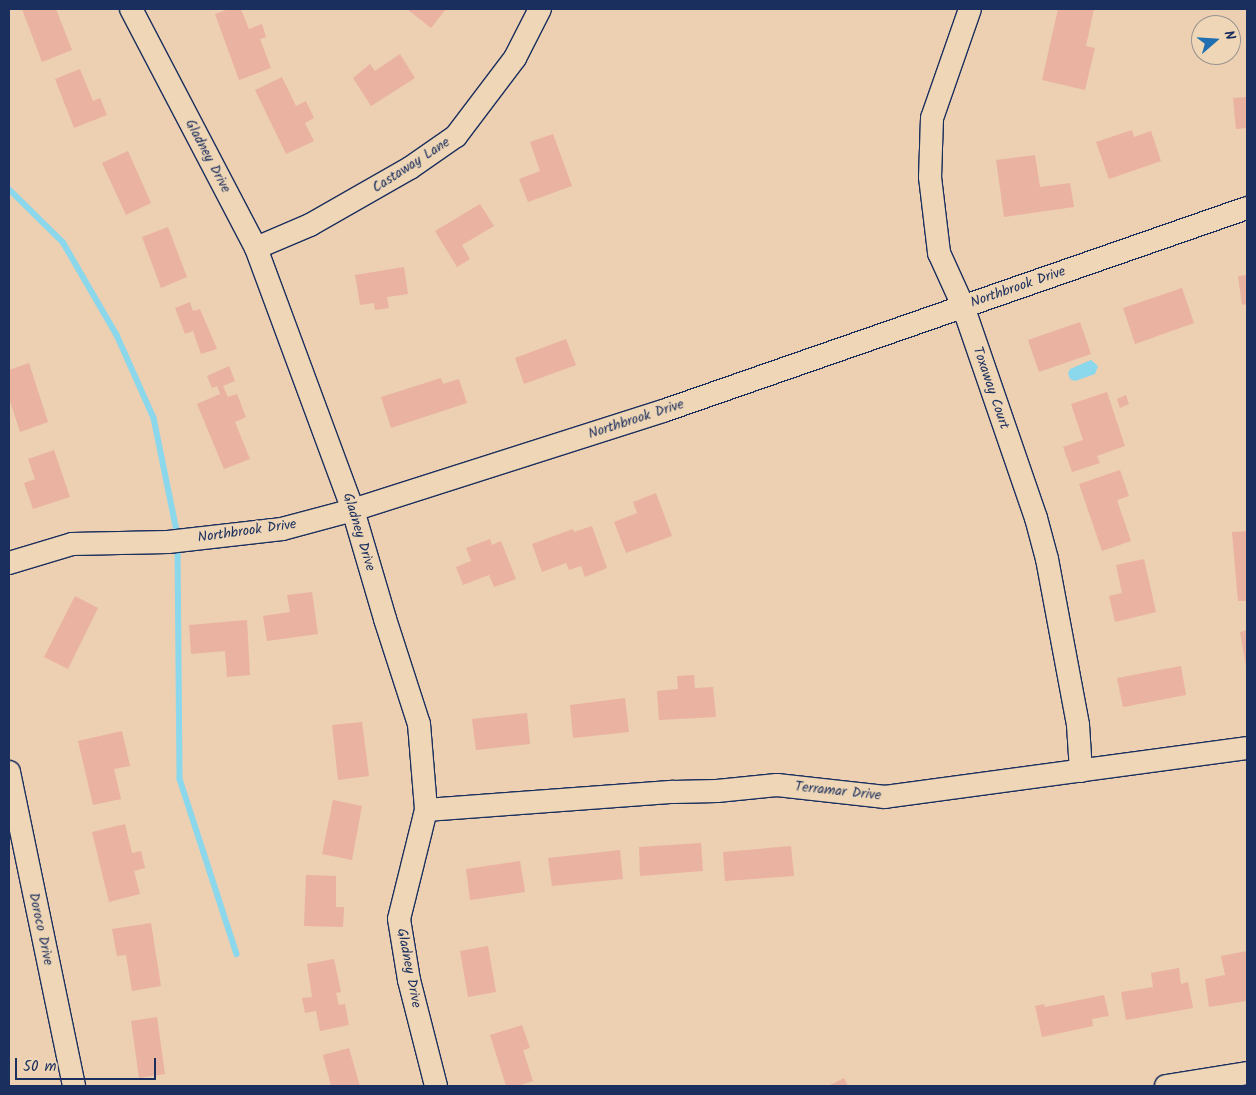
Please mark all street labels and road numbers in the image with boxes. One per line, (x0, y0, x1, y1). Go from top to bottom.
street label: Gladney Drive (182, 116, 234, 196)
street label: Castaway Lane (369, 134, 453, 196)
street label: Northbrook Drive (968, 263, 1068, 311)
street label: Toxaway Court (969, 345, 1013, 431)
street label: Northbrook Drive (586, 396, 686, 442)
street label: Gladney Drive (339, 491, 379, 573)
street label: Northbrook Drive (197, 516, 297, 546)
street label: Terramar Drive (794, 778, 882, 804)
street label: Doroco Drive (25, 891, 57, 967)
street label: Gladney Drive (393, 927, 425, 1009)

